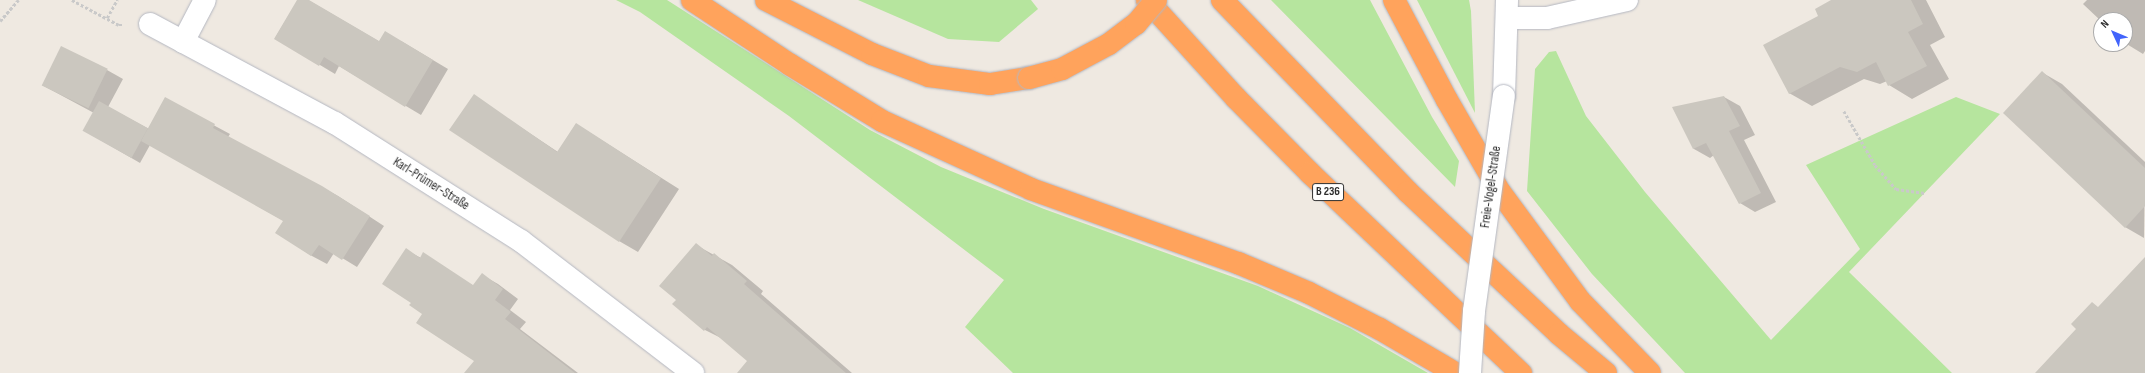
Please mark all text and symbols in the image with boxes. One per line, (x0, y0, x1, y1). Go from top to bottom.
north arrow (2093, 12, 2133, 52)
text: N (2098, 17, 2111, 31)
street label: Freie-Vogel-Straße (1478, 145, 1504, 229)
street label: Karl-Prümer-Straße (390, 154, 472, 214)
road number: B 236 (1312, 182, 1344, 202)

